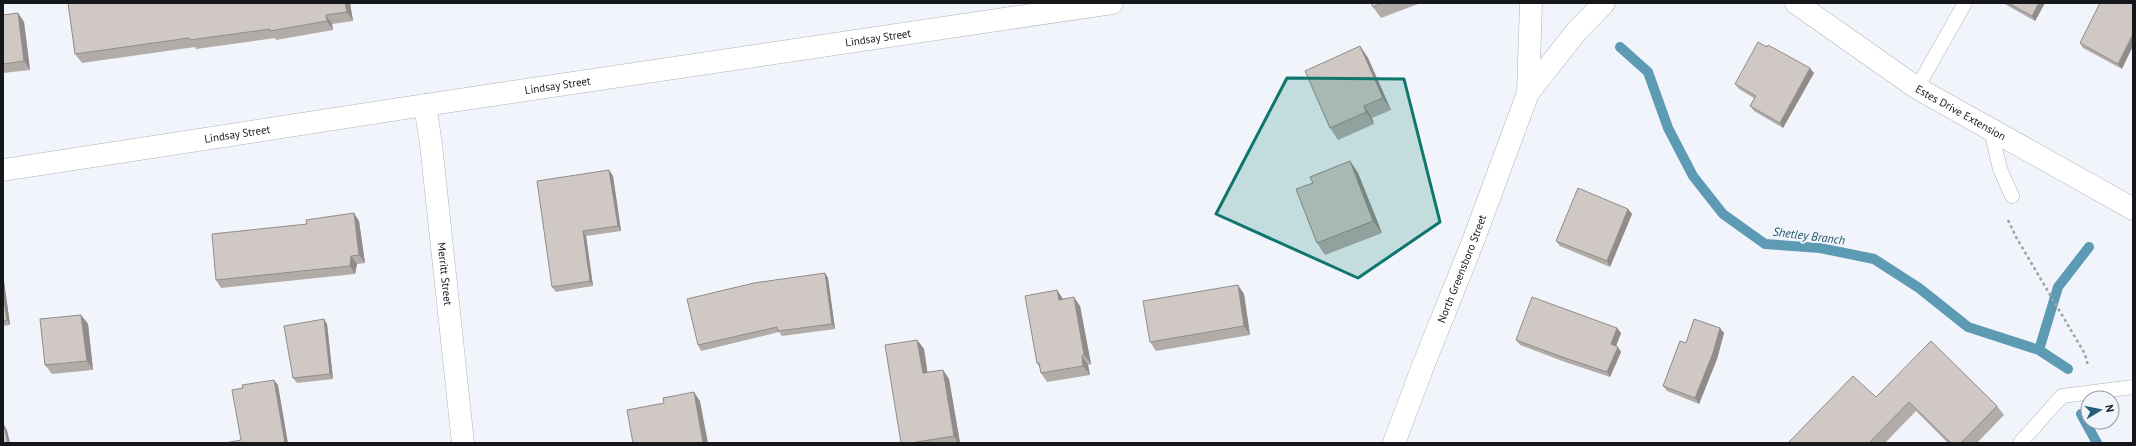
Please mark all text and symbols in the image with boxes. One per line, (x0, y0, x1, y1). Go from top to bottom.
street label: Lindsay Street (844, 26, 912, 50)
street label: Lindsay Street (524, 73, 592, 97)
street label: Estes Drive Extension (1913, 82, 2008, 143)
street label: Lindsay Street (203, 122, 271, 146)
street label: North Greensboro Street (1434, 213, 1489, 325)
water label: Shetley Branch (1772, 224, 1846, 247)
street label: Merritt Street (435, 242, 455, 306)
north arrow (2080, 390, 2120, 430)
text: N (2102, 403, 2117, 413)

